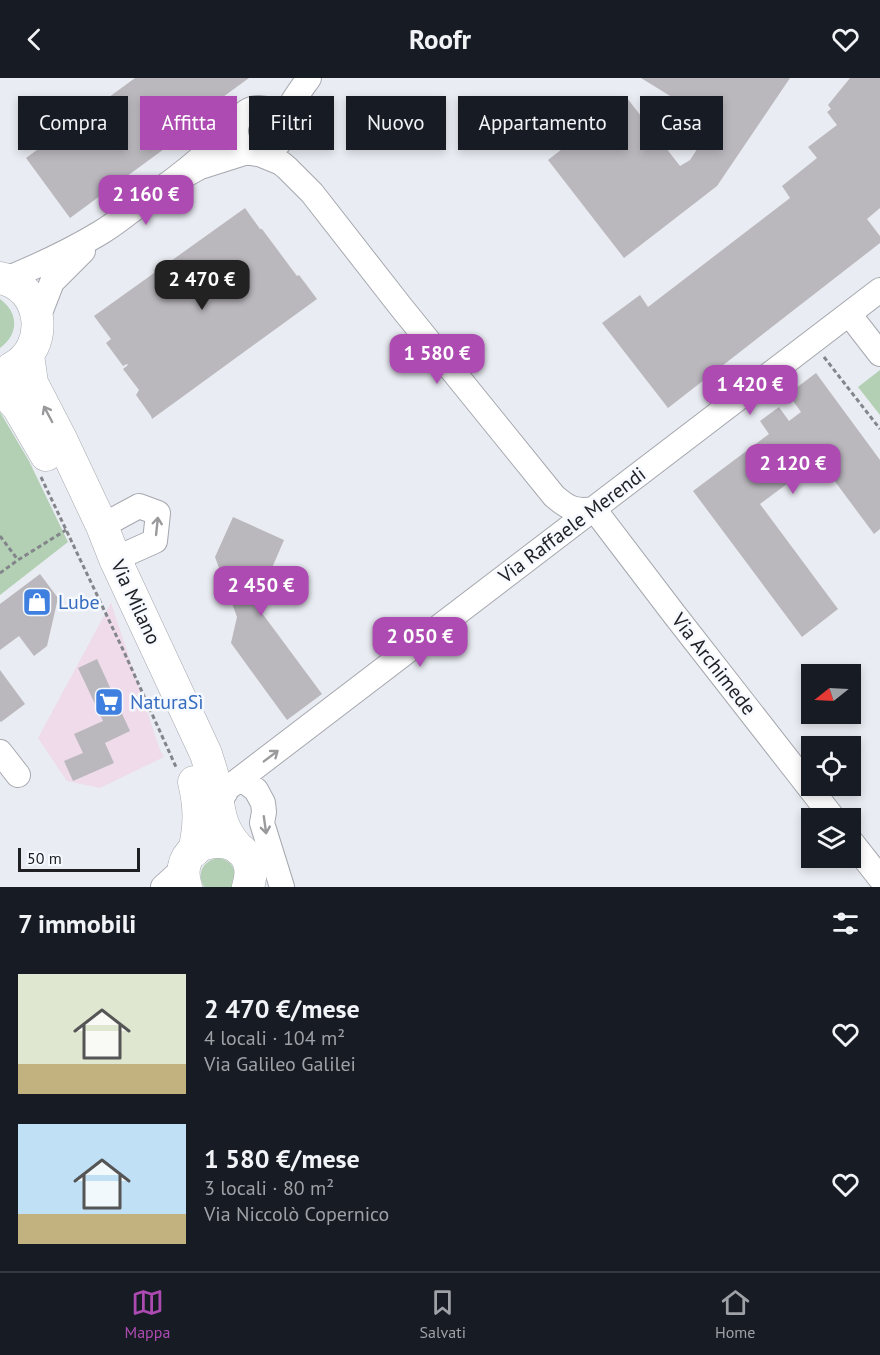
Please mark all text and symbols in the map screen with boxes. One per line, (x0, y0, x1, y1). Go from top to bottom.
text: Roofr (409, 22, 471, 56)
icon: back (18, 23, 51, 56)
icon: heart (829, 23, 862, 56)
chip: Compra (18, 96, 128, 150)
chip: Affitta (140, 96, 237, 150)
chip: Filtri (249, 96, 334, 150)
chip: Nuovo (346, 96, 446, 150)
chip: Appartamento (458, 96, 628, 150)
chip: Casa (640, 96, 723, 150)
pin: 2 160 € (91, 175, 201, 226)
text: 2 160 € (113, 181, 179, 207)
pin: 2 470 € (147, 260, 257, 311)
text: 2 470 € (169, 266, 235, 292)
pin: 1 580 € (382, 334, 492, 385)
text: 1 580 € (404, 340, 470, 366)
pin: 1 420 € (695, 365, 805, 416)
text: 1 420 € (717, 371, 783, 397)
one-way arrow (42, 406, 53, 424)
pin: 2 120 € (738, 444, 848, 495)
text: 2 120 € (760, 450, 826, 476)
street label: Via Raffaele Merendi (492, 461, 651, 589)
one-way arrow (152, 517, 163, 537)
street label: Via Milano (105, 555, 167, 649)
pin: 2 450 € (206, 566, 316, 617)
text: 2 450 € (228, 572, 294, 598)
shop icon: Lube (21, 586, 53, 618)
place label: Lube (58, 589, 100, 615)
street label: Via Archimede (665, 607, 762, 720)
pin: 2 050 € (365, 617, 475, 668)
text: 2 050 € (387, 623, 453, 649)
north arrow (801, 664, 861, 724)
map controls (801, 664, 861, 868)
supermarket icon: NaturaSì (93, 686, 125, 718)
place label: NaturaSì (130, 689, 204, 715)
button: locate (801, 736, 861, 796)
one-way arrow (262, 749, 278, 762)
button: layers (801, 808, 861, 868)
one-way arrow (260, 815, 271, 834)
scale bar (18, 845, 140, 872)
text: 50 m (27, 848, 62, 868)
text: 7 immobili (18, 907, 136, 940)
icon: filters (829, 907, 862, 940)
text: 2 470 €/mese (204, 992, 360, 1025)
icon: home (66, 998, 138, 1070)
icon: heart (829, 1018, 862, 1051)
text: 4 locali · 104 m² (204, 1025, 345, 1051)
text: Via Galileo Galilei (204, 1051, 356, 1077)
text: 1 580 €/mese (204, 1142, 360, 1175)
icon: home (66, 1148, 138, 1220)
icon: heart (829, 1168, 862, 1201)
text: 3 locali · 80 m² (204, 1175, 334, 1201)
text: Via Niccolò Copernico (204, 1201, 389, 1227)
tab: Mappa (125, 1286, 170, 1342)
tab: Salvati (419, 1286, 466, 1342)
tab: Home (715, 1286, 755, 1342)

